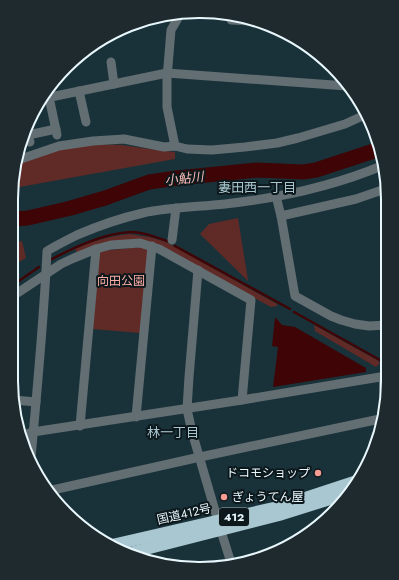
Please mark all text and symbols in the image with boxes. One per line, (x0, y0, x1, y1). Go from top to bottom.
water label: 小鮎川 (164, 167, 206, 190)
district label: 妻田西一丁目 (218, 178, 296, 197)
park label: 向田公園 (97, 272, 145, 290)
district label: 林一丁目 (147, 423, 199, 442)
place label: ドコモショップ (226, 464, 310, 482)
marker: ドコモショップ (313, 468, 323, 478)
place label: ぎょうてん屋 (232, 488, 303, 506)
marker: ぎょうてん屋 (219, 492, 229, 502)
street label: 国道412号 (155, 499, 213, 529)
road number: 412 (219, 508, 249, 526)

